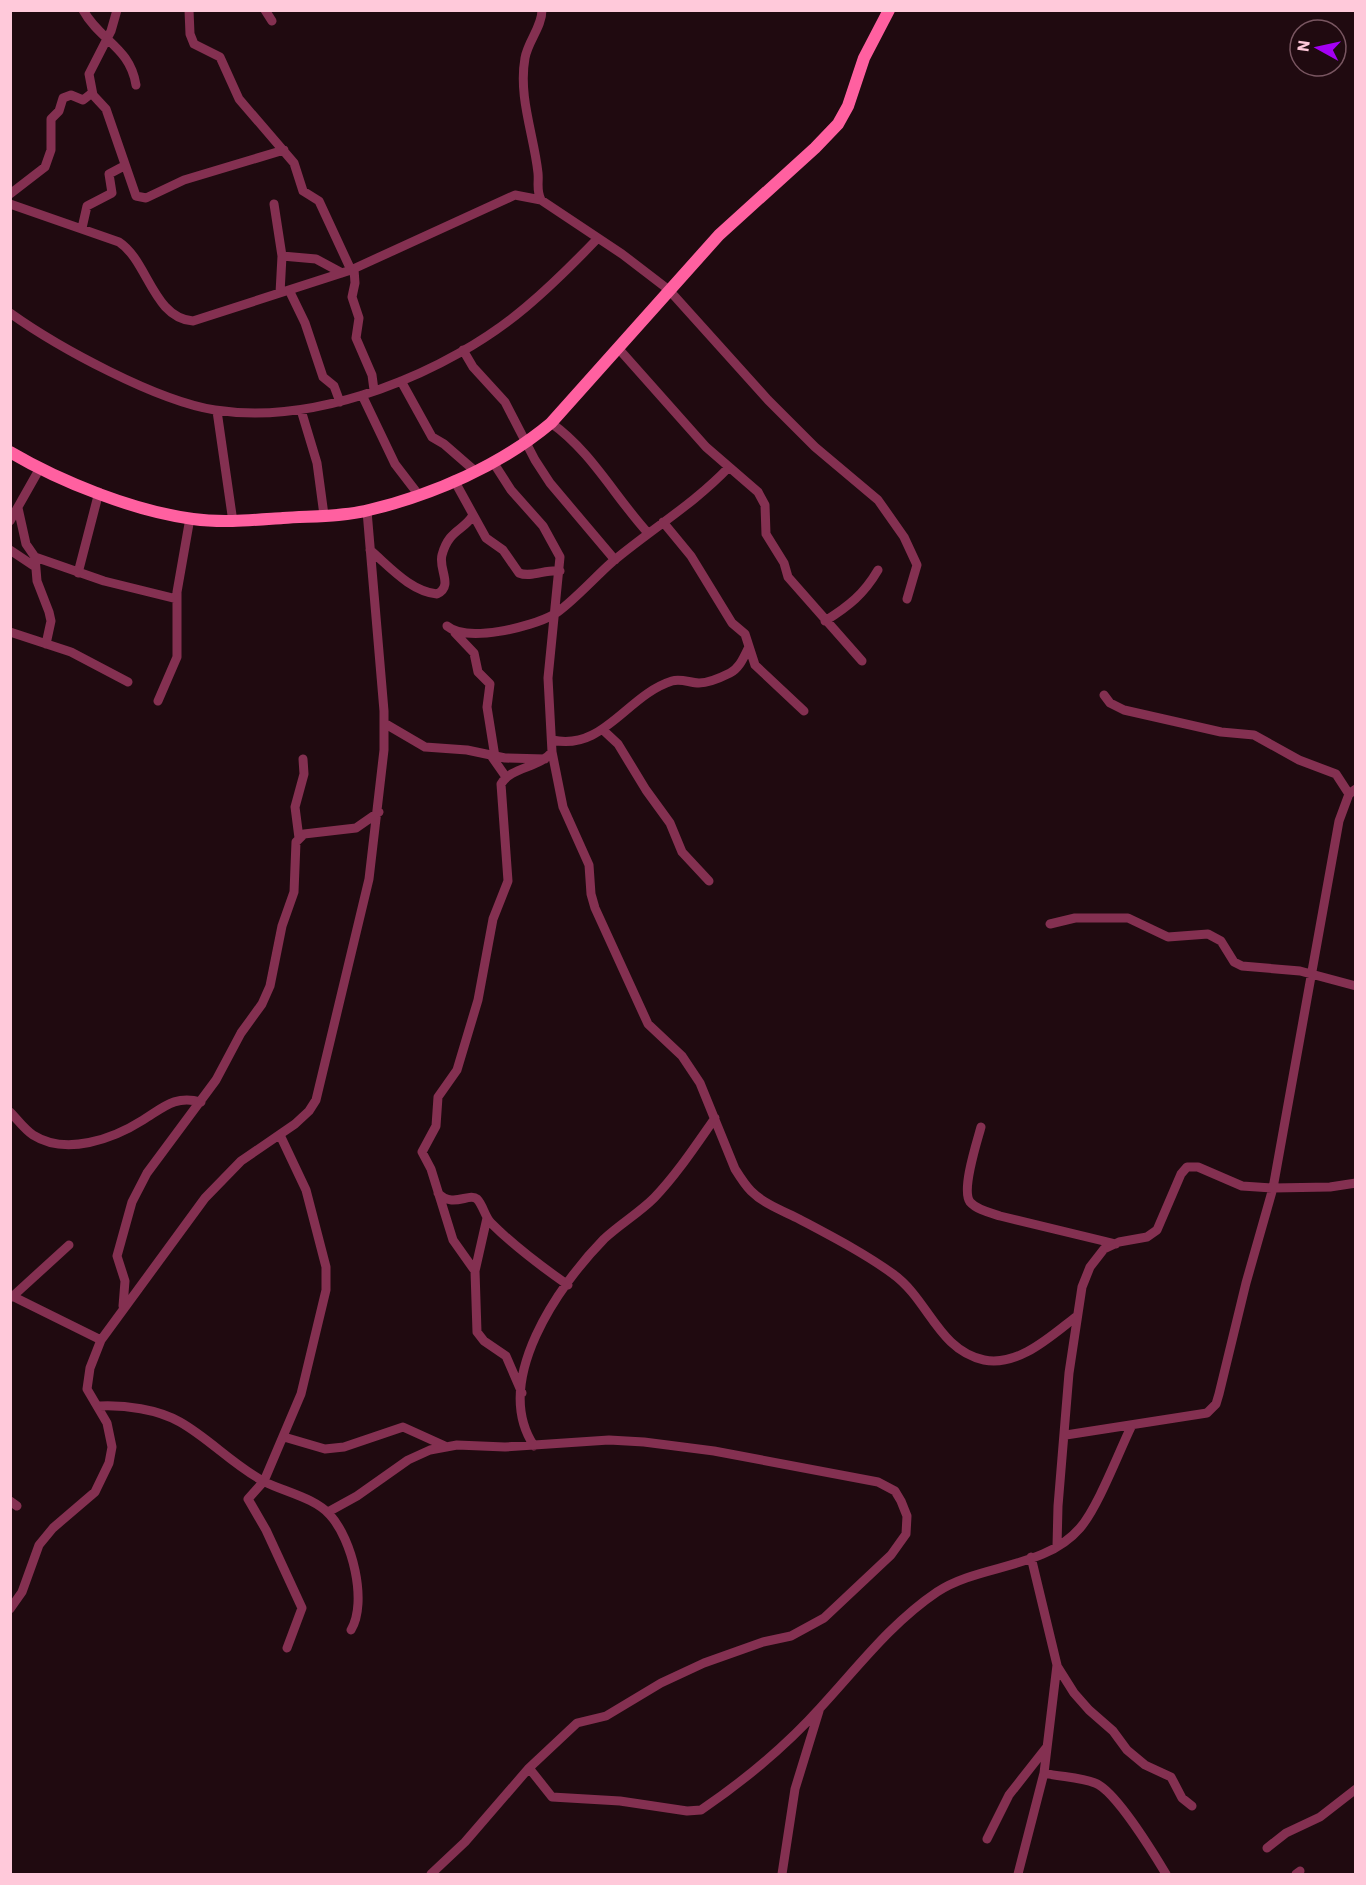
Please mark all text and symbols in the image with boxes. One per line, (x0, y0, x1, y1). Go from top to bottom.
north arrow (1288, 18, 1348, 78)
text: N (1292, 39, 1314, 53)

